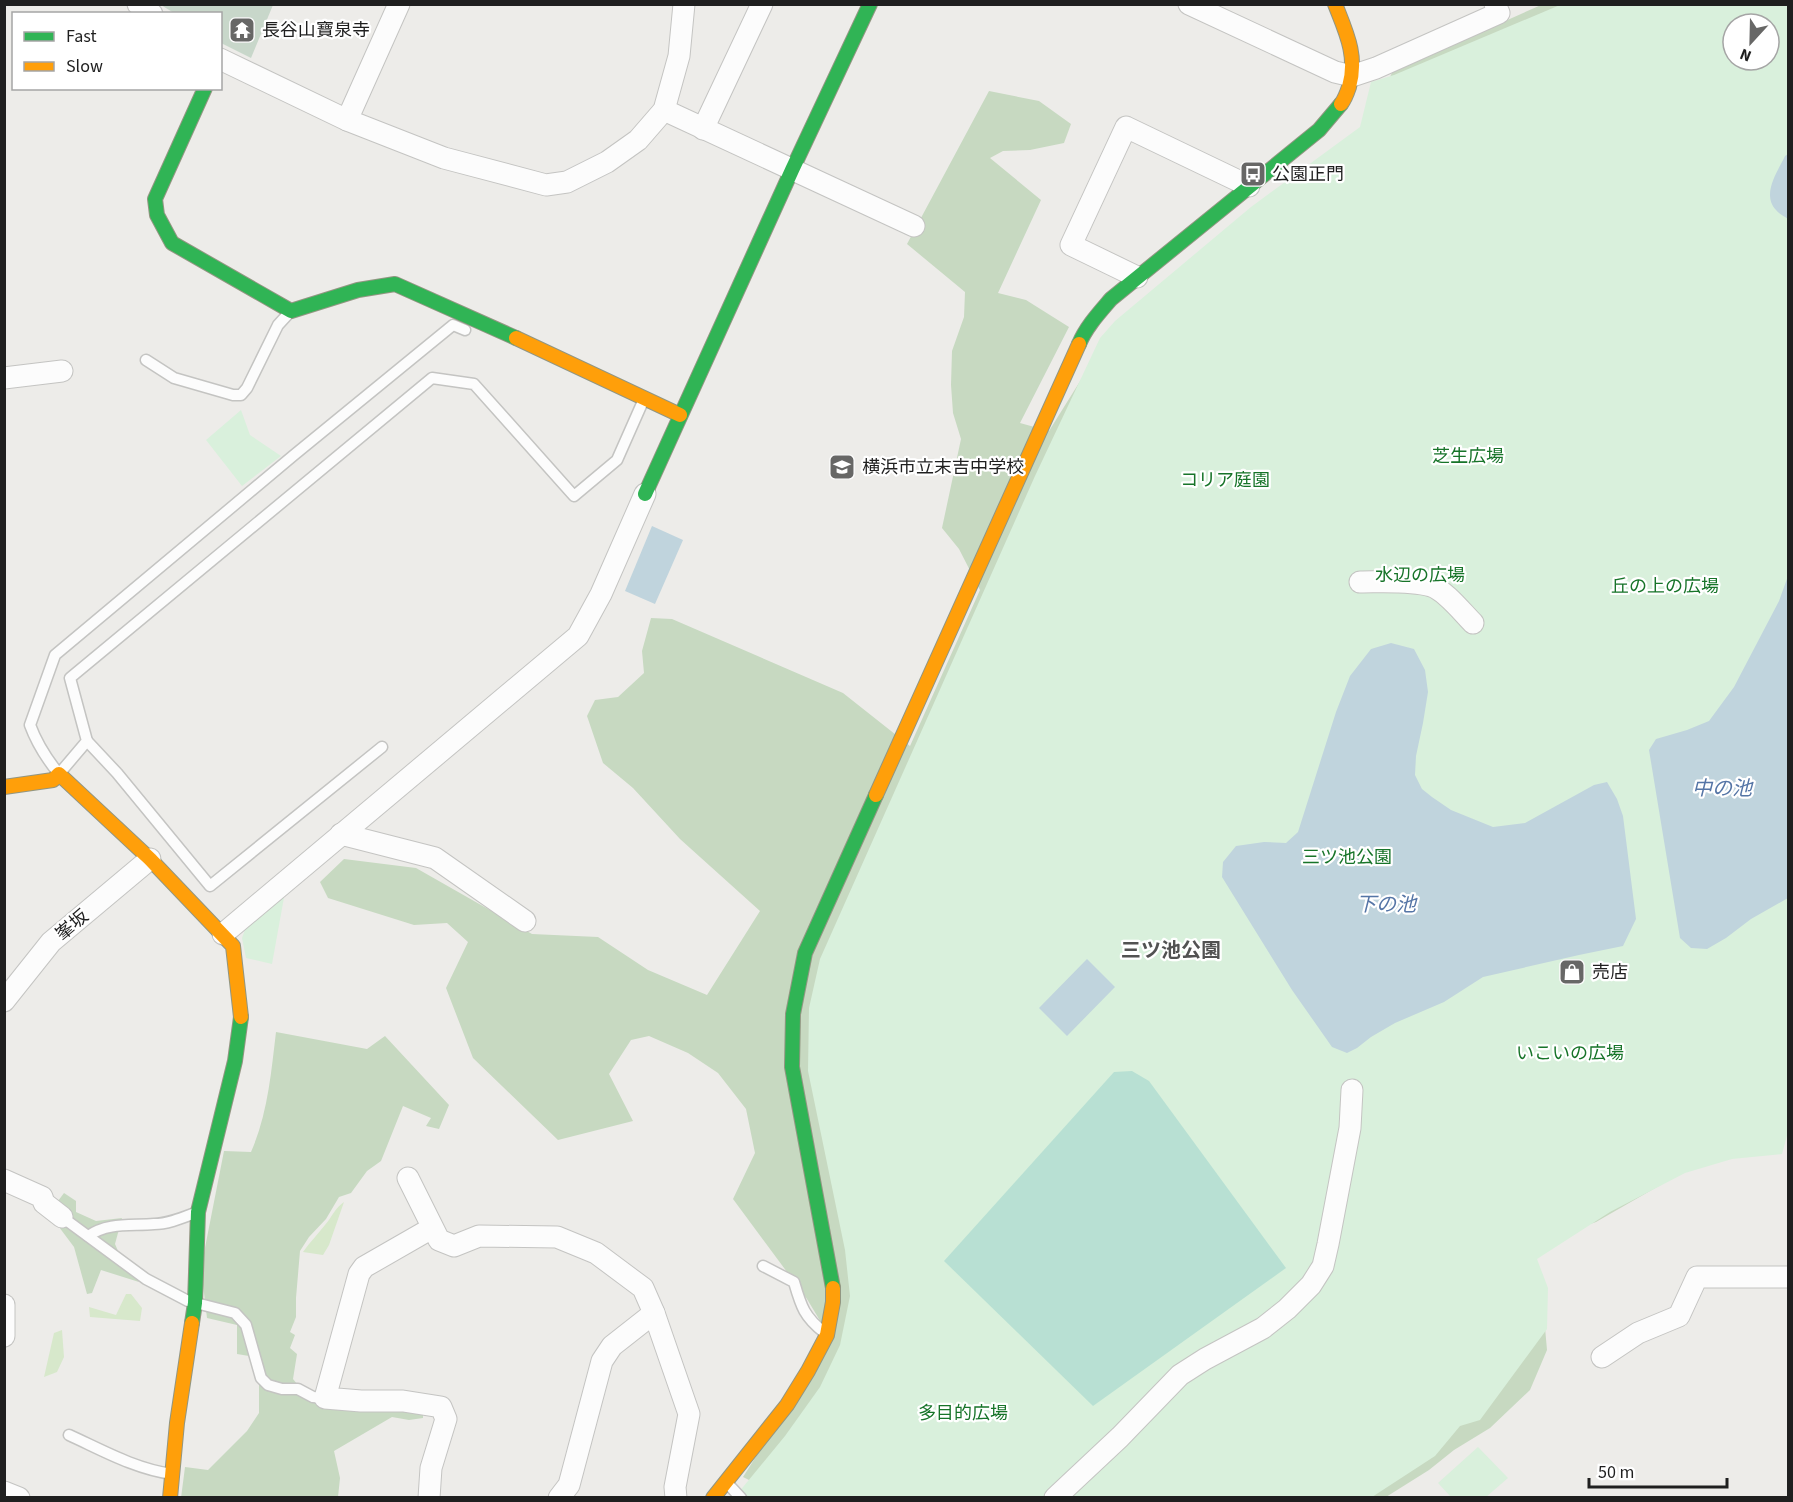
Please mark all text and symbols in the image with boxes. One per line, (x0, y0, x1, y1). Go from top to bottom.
legend (12, 12, 222, 90)
north arrow (1721, 12, 1781, 72)
temple icon: 長谷山寶泉寺 (227, 15, 257, 45)
place label: 長谷山寶泉寺 (262, 18, 370, 43)
text: Fast (66, 24, 97, 49)
text: N (1737, 43, 1755, 67)
text: Slow (66, 54, 103, 79)
bus stop icon: 公園正門 (1238, 159, 1268, 189)
place label: 公園正門 (1272, 162, 1344, 187)
park label: 芝生広場 (1432, 444, 1504, 469)
school or university icon: 横浜市立末吉中学校 (827, 452, 857, 482)
place label: 横浜市立末吉中学校 (862, 455, 1024, 480)
park label: コリア庭園 (1180, 468, 1270, 493)
park label: 水辺の広場 (1375, 563, 1465, 588)
park label: 丘の上の広場 (1611, 574, 1719, 599)
water label: 中の池 (1692, 775, 1754, 803)
park label: 三ツ池公園 (1302, 845, 1392, 870)
water label: 下の池 (1356, 891, 1418, 919)
street label: 峯坂 (50, 904, 94, 947)
district label: 三ツ池公園 (1121, 937, 1221, 965)
shop icon: 売店 (1557, 957, 1587, 987)
place label: 売店 (1592, 960, 1628, 985)
park label: いこいの広場 (1516, 1041, 1624, 1066)
park label: 多目的広場 (918, 1401, 1008, 1426)
scale bar (1589, 1451, 1727, 1489)
text: 50 m (1598, 1460, 1634, 1485)

